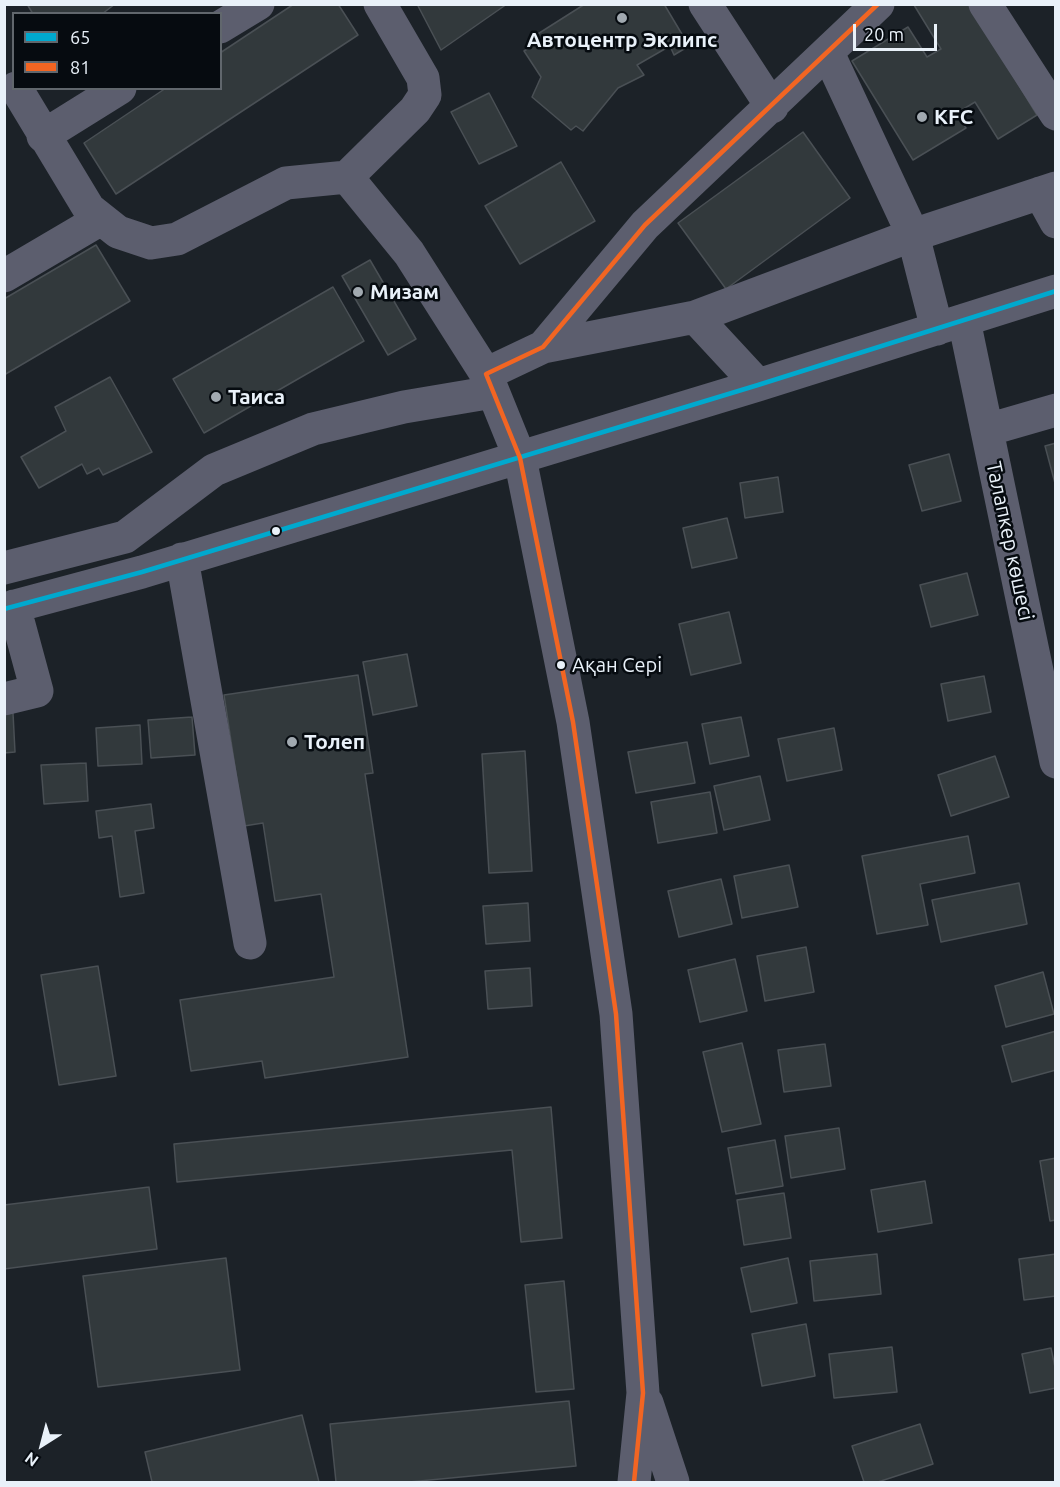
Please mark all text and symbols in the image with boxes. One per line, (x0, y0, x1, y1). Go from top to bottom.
marker: Автоцентр Эклипс (615, 11, 629, 25)
legend (12, 12, 222, 90)
scale bar (856, 12, 940, 50)
text: 20 m (864, 24, 904, 44)
text: 65 (70, 27, 90, 47)
place label: Автоцентр Эклипс (527, 27, 717, 53)
text: 81 (70, 57, 90, 77)
place label: KFC (934, 104, 973, 130)
marker: KFC (915, 110, 929, 124)
place label: Мизам (370, 279, 439, 305)
marker: Мизам (351, 285, 365, 299)
place label: Таиса (228, 384, 285, 410)
marker: Таиса (209, 390, 223, 404)
street label: Талапкер көшесі (981, 459, 1039, 623)
unlabelled marker (270, 525, 282, 537)
place label: Ақан Серi (572, 653, 662, 677)
marker: Ақан Серi (555, 659, 567, 671)
place label: Толеп (304, 729, 365, 755)
marker: Толеп (285, 735, 299, 749)
north arrow (12, 1415, 72, 1475)
text: N (21, 1449, 42, 1470)

